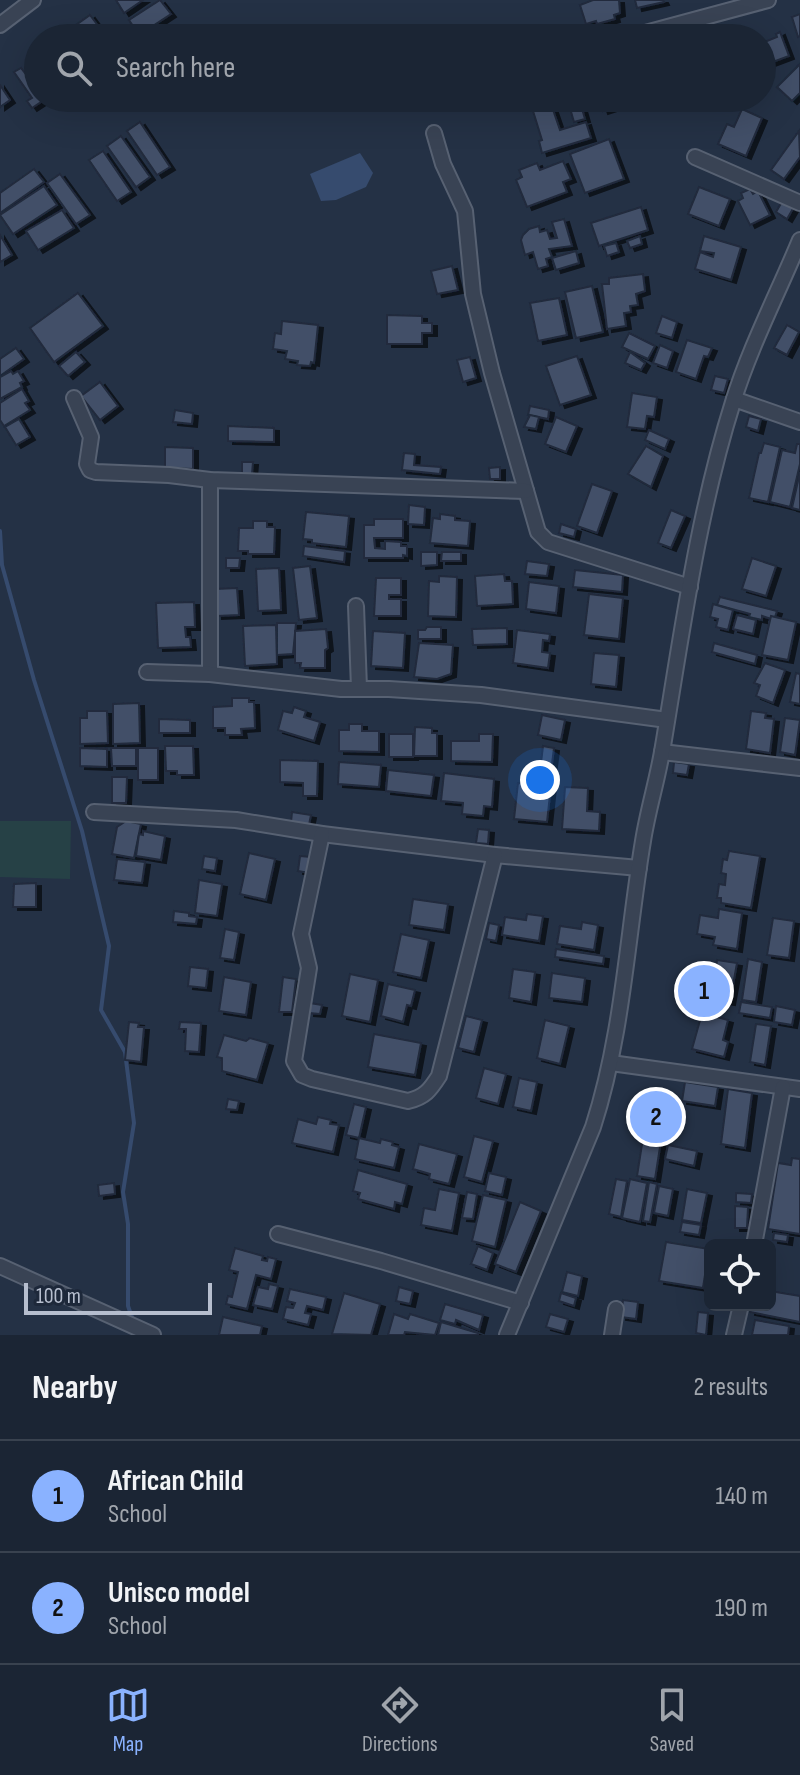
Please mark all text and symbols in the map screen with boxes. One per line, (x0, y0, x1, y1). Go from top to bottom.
search box (24, 24, 776, 112)
icon: search (52, 46, 96, 90)
text: Search here (116, 50, 235, 86)
your location (520, 760, 560, 800)
pin: 1 (678, 961, 730, 1021)
pin: 2 (630, 1087, 682, 1147)
map controls (704, 1239, 776, 1311)
button: locate (704, 1239, 776, 1311)
scale bar (24, 1279, 212, 1315)
text: 100 m (36, 1283, 81, 1310)
text: Nearby (32, 1367, 118, 1408)
text: 2 results (694, 1372, 768, 1403)
text: African Child (108, 1463, 244, 1499)
text: 1 (53, 1481, 63, 1512)
text: 140 m (716, 1481, 768, 1512)
text: School (108, 1499, 167, 1530)
text: Unisco model (108, 1575, 250, 1611)
text: 2 (52, 1593, 64, 1624)
text: 190 m (715, 1593, 768, 1624)
text: School (108, 1611, 167, 1642)
tab: Map (106, 1683, 150, 1758)
tab: Directions (362, 1683, 438, 1758)
tab: Saved (650, 1683, 694, 1758)

